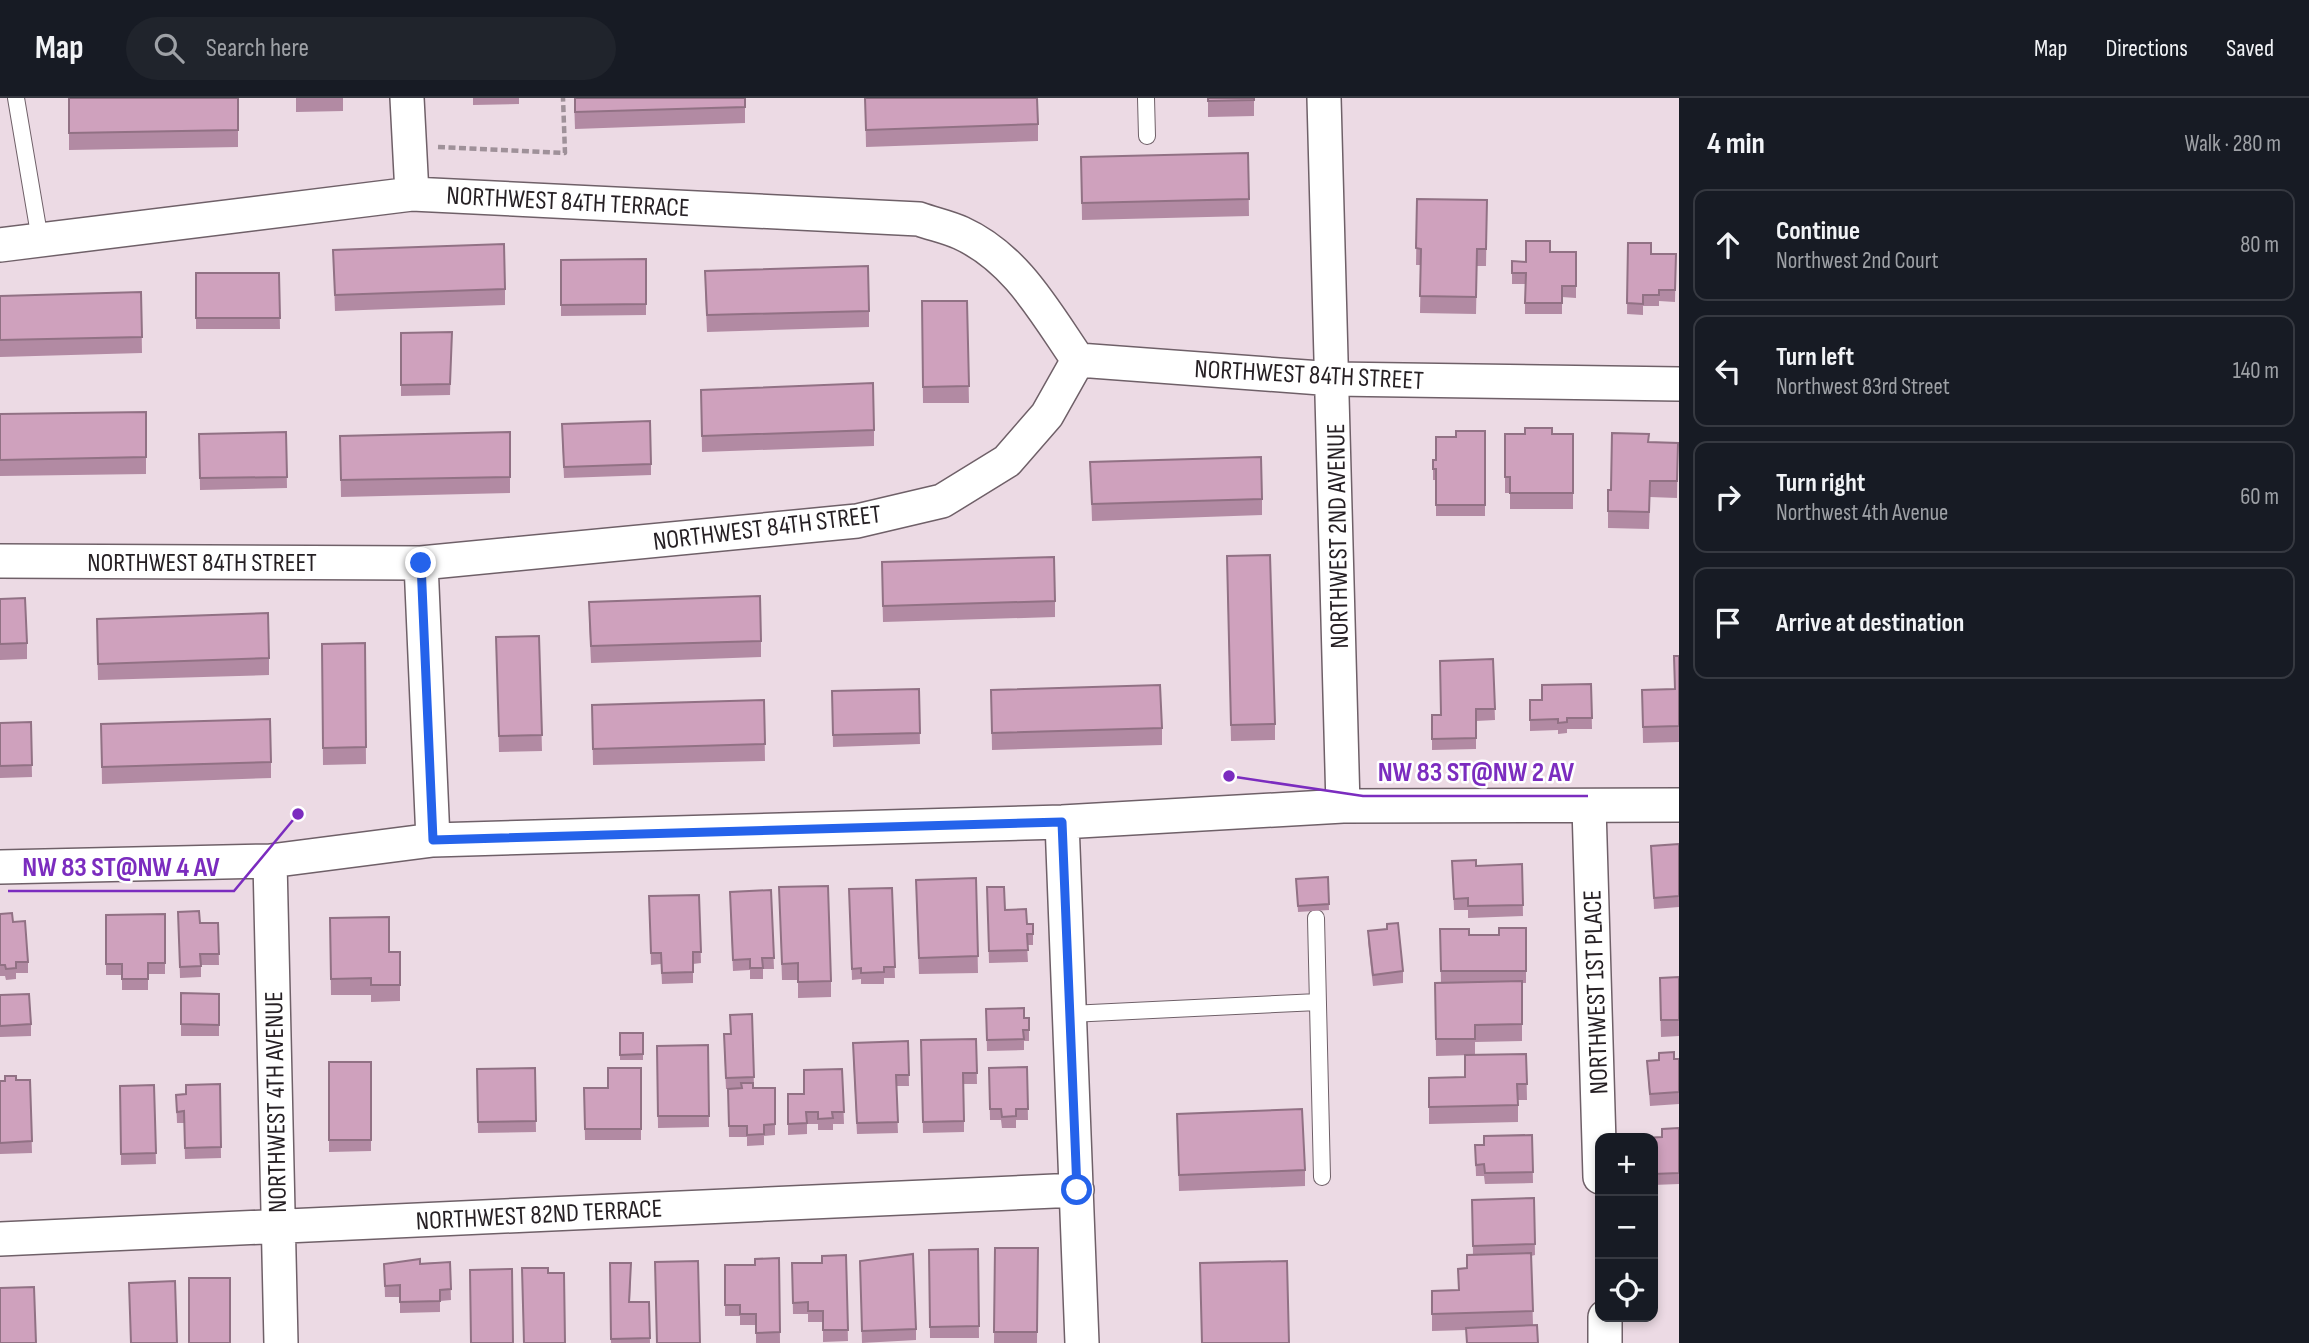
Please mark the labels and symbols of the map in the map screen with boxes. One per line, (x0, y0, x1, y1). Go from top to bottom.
street label: NORTHWEST 84TH TERRACE (446, 181, 690, 224)
street label: NORTHWEST 84TH STREET (1193, 354, 1424, 397)
street label: NORTHWEST 2ND AVENUE (1321, 423, 1356, 649)
street label: NORTHWEST 84TH STREET (651, 499, 883, 558)
route end (405, 547, 436, 578)
street label: NORTHWEST 84TH STREET (87, 548, 317, 579)
callout: NW 83 ST@NW 2 AV (1363, 747, 1588, 796)
text: NW 83 ST@NW 2 AV (1378, 756, 1575, 789)
callout: NW 83 ST@NW 4 AV (8, 842, 234, 891)
text: NW 83 ST@NW 4 AV (22, 851, 220, 884)
street label: NORTHWEST 1ST PLACE (1577, 889, 1616, 1095)
street label: NORTHWEST 4TH AVENUE (259, 991, 294, 1213)
route start (1061, 1174, 1092, 1205)
street label: NORTHWEST 82ND TERRACE (415, 1194, 663, 1237)

